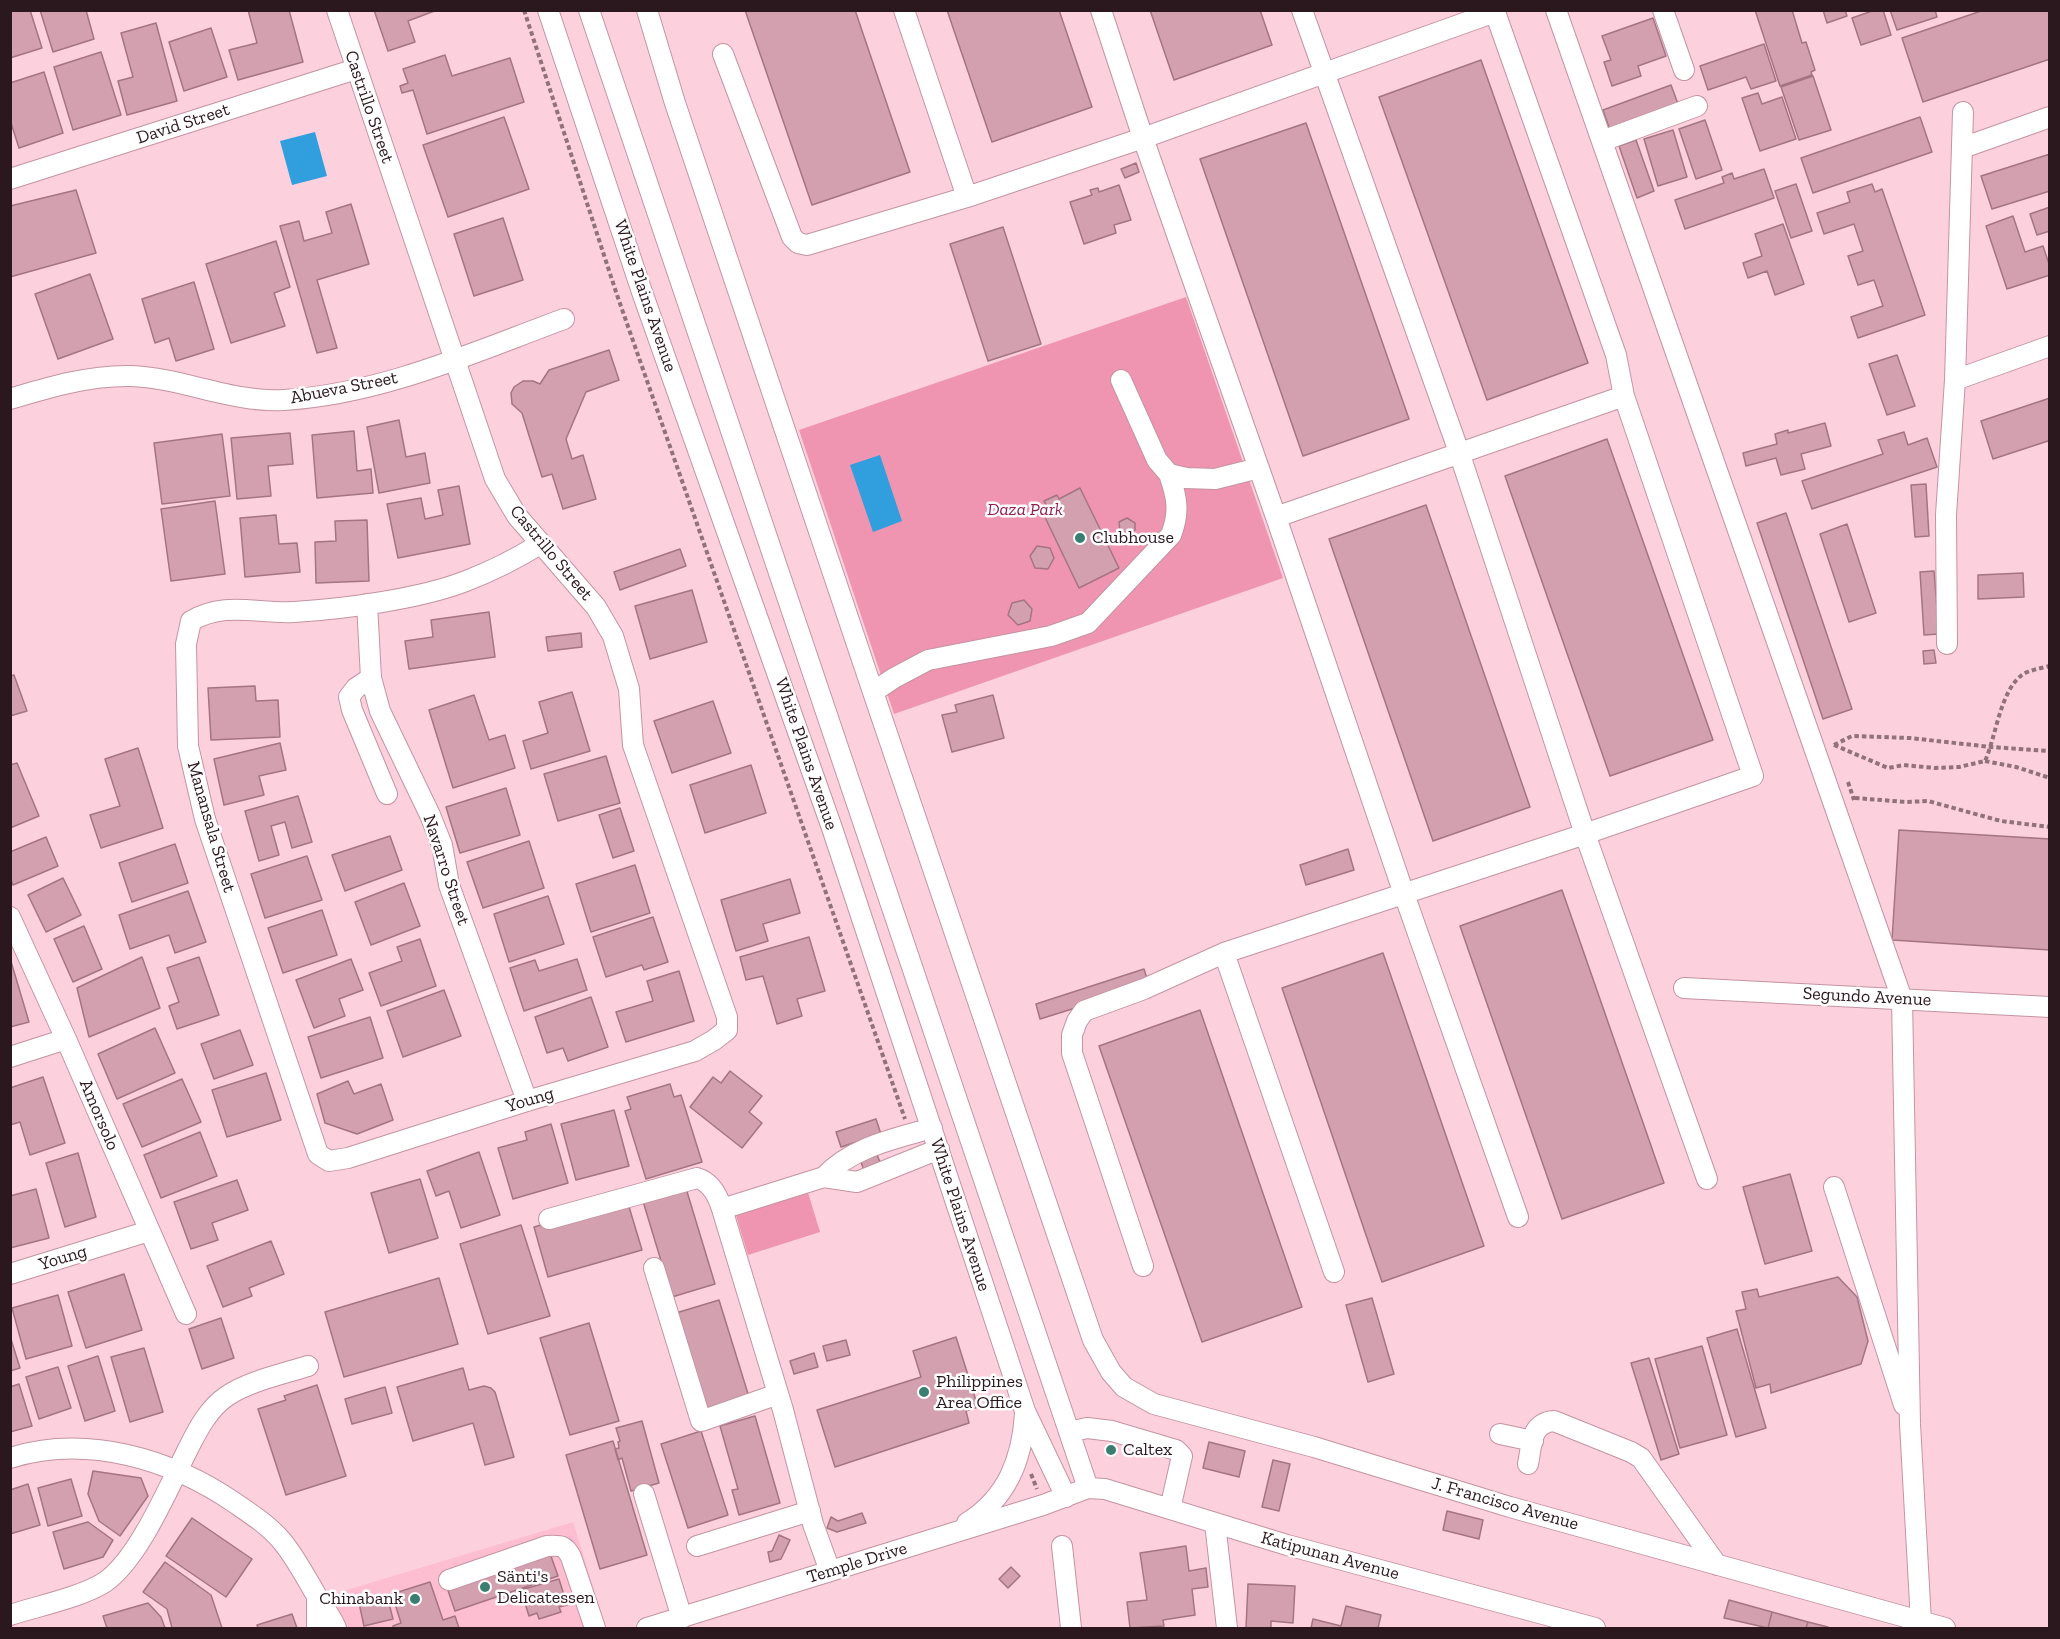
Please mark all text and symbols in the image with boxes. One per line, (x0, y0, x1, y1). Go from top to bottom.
street label: Castrillo Street (340, 48, 398, 166)
street label: David Street (134, 99, 232, 149)
street label: White Plains Avenue (609, 217, 681, 375)
street label: Abueva Street (288, 367, 400, 409)
park label: Daza Park (987, 499, 1063, 521)
street label: Castrillo Street (505, 501, 597, 605)
place label: Clubhouse (1092, 527, 1174, 549)
marker: Clubhouse (1073, 531, 1087, 545)
street label: White Plains Avenue (770, 675, 842, 833)
street label: Manansala Street (182, 759, 240, 895)
street label: Navarro Street (418, 812, 474, 928)
street label: Segundo Avenue (1802, 983, 1932, 1011)
street label: Amorsolo (74, 1076, 124, 1154)
street label: Young (503, 1082, 557, 1118)
street label: White Plains Avenue (925, 1136, 995, 1294)
street label: Young (36, 1240, 90, 1276)
place label: Philippines Area Office (936, 1371, 1023, 1414)
marker: Philippines Area Office (917, 1385, 931, 1399)
place label: Caltex (1123, 1439, 1172, 1461)
marker: Caltex (1104, 1443, 1118, 1457)
street label: J. Francisco Avenue (1429, 1473, 1581, 1535)
street label: Katipunan Avenue (1258, 1527, 1402, 1585)
street label: Temple Drive (804, 1538, 910, 1588)
place label: Sänti's Delicatessen (497, 1566, 595, 1608)
marker: Sänti's Delicatessen (478, 1580, 492, 1594)
place label: Chinabank (319, 1588, 403, 1610)
marker: Chinabank (408, 1592, 422, 1606)

